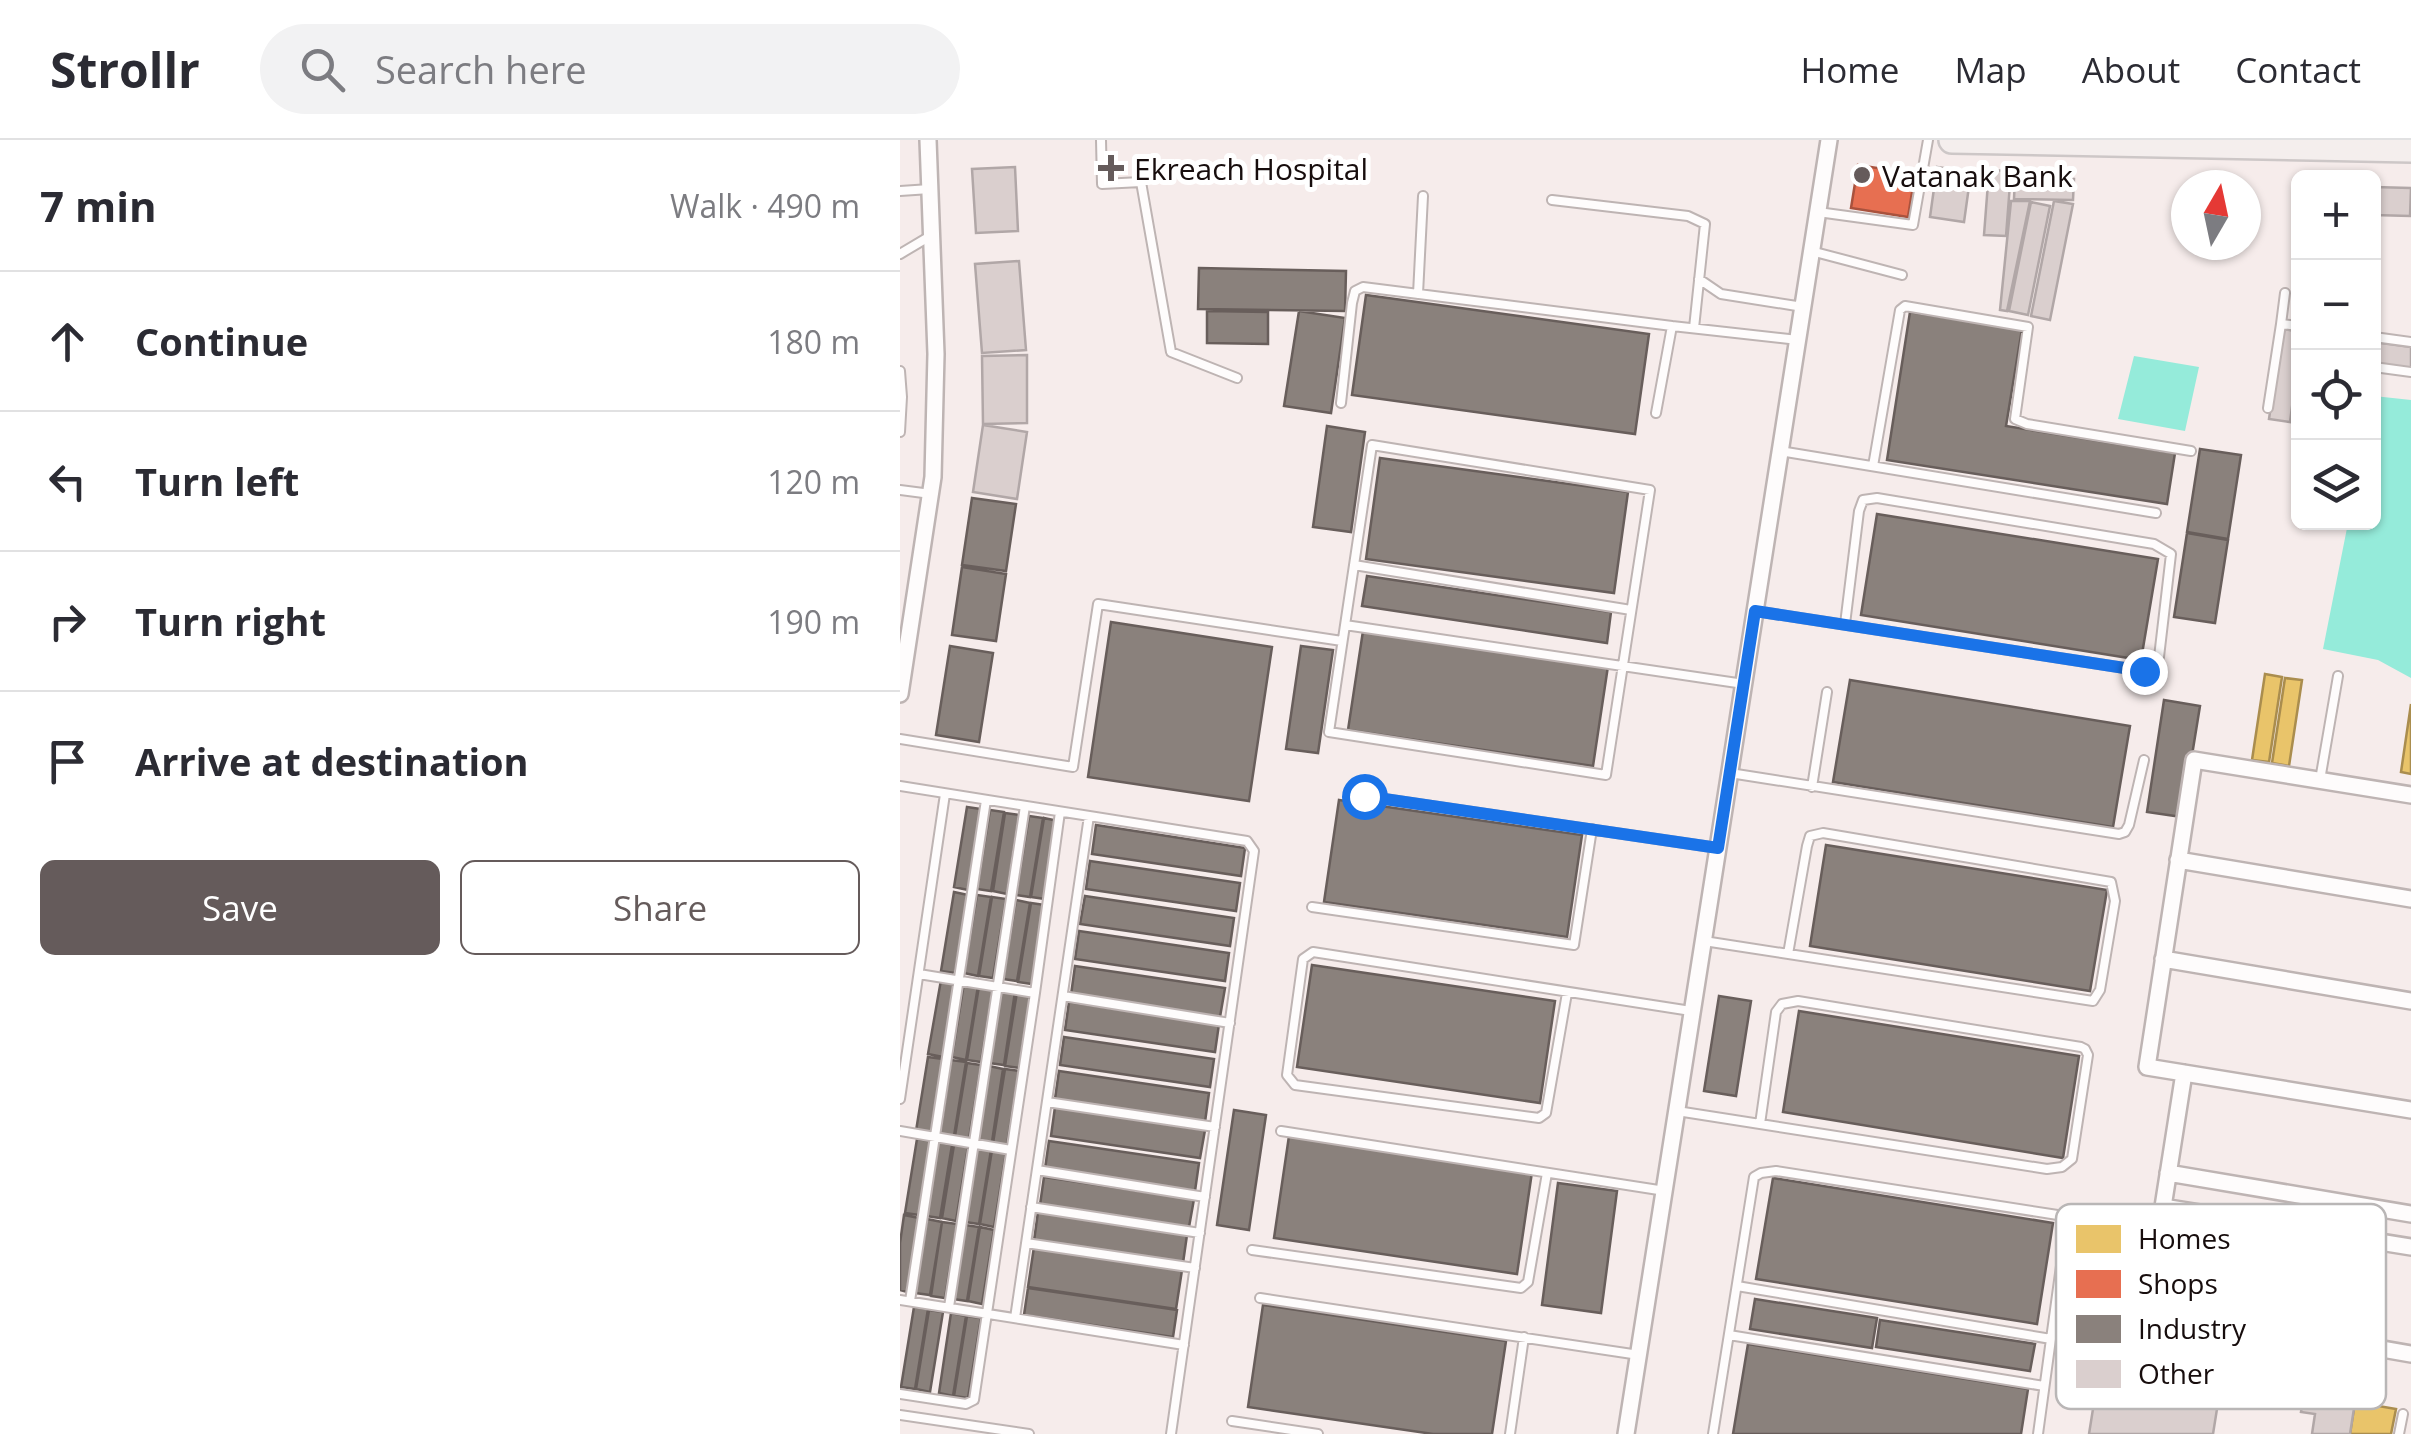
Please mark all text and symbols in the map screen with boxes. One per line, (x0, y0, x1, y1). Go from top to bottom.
search box (260, 24, 960, 114)
text: Strollr (50, 37, 200, 102)
icon: search (295, 42, 350, 97)
text: Search here (375, 43, 587, 95)
text: Home (1800, 46, 1899, 93)
text: Map (1954, 46, 2027, 93)
text: About (2082, 46, 2180, 93)
text: Contact (2235, 46, 2361, 93)
place label: Ekreach Hospital (1134, 148, 1368, 189)
marker: Ekreach Hospital (1098, 155, 1124, 181)
place label: Vatanak Bank (1882, 155, 2073, 196)
marker: Vatanak Bank (1851, 164, 1873, 186)
north arrow (2171, 170, 2261, 260)
map controls (2291, 170, 2381, 530)
button: + (2291, 170, 2381, 260)
text: 7 min (40, 177, 157, 234)
text: Walk · 490 m (670, 184, 860, 227)
button: − (2291, 260, 2381, 350)
icon: ahead (40, 314, 95, 369)
text: Continue (135, 315, 308, 367)
text: 180 m (767, 320, 860, 363)
button: locate (2291, 350, 2381, 440)
button: layers (2291, 440, 2381, 530)
icon: left (40, 454, 95, 509)
text: Turn left (135, 455, 299, 507)
text: 120 m (767, 460, 860, 503)
icon: right (40, 594, 95, 649)
text: Turn right (135, 595, 326, 647)
text: 190 m (767, 600, 860, 643)
route end (2122, 649, 2168, 695)
icon: arrive (40, 734, 95, 789)
text: Arrive at destination (135, 735, 529, 787)
route start (1342, 774, 1388, 820)
button: Save (40, 860, 440, 955)
button: Share (460, 860, 860, 955)
legend (2056, 1204, 2386, 1409)
text: Homes (2138, 1219, 2230, 1257)
text: Shops (2138, 1264, 2218, 1302)
text: Industry (2138, 1309, 2247, 1347)
text: Other (2138, 1354, 2215, 1392)

